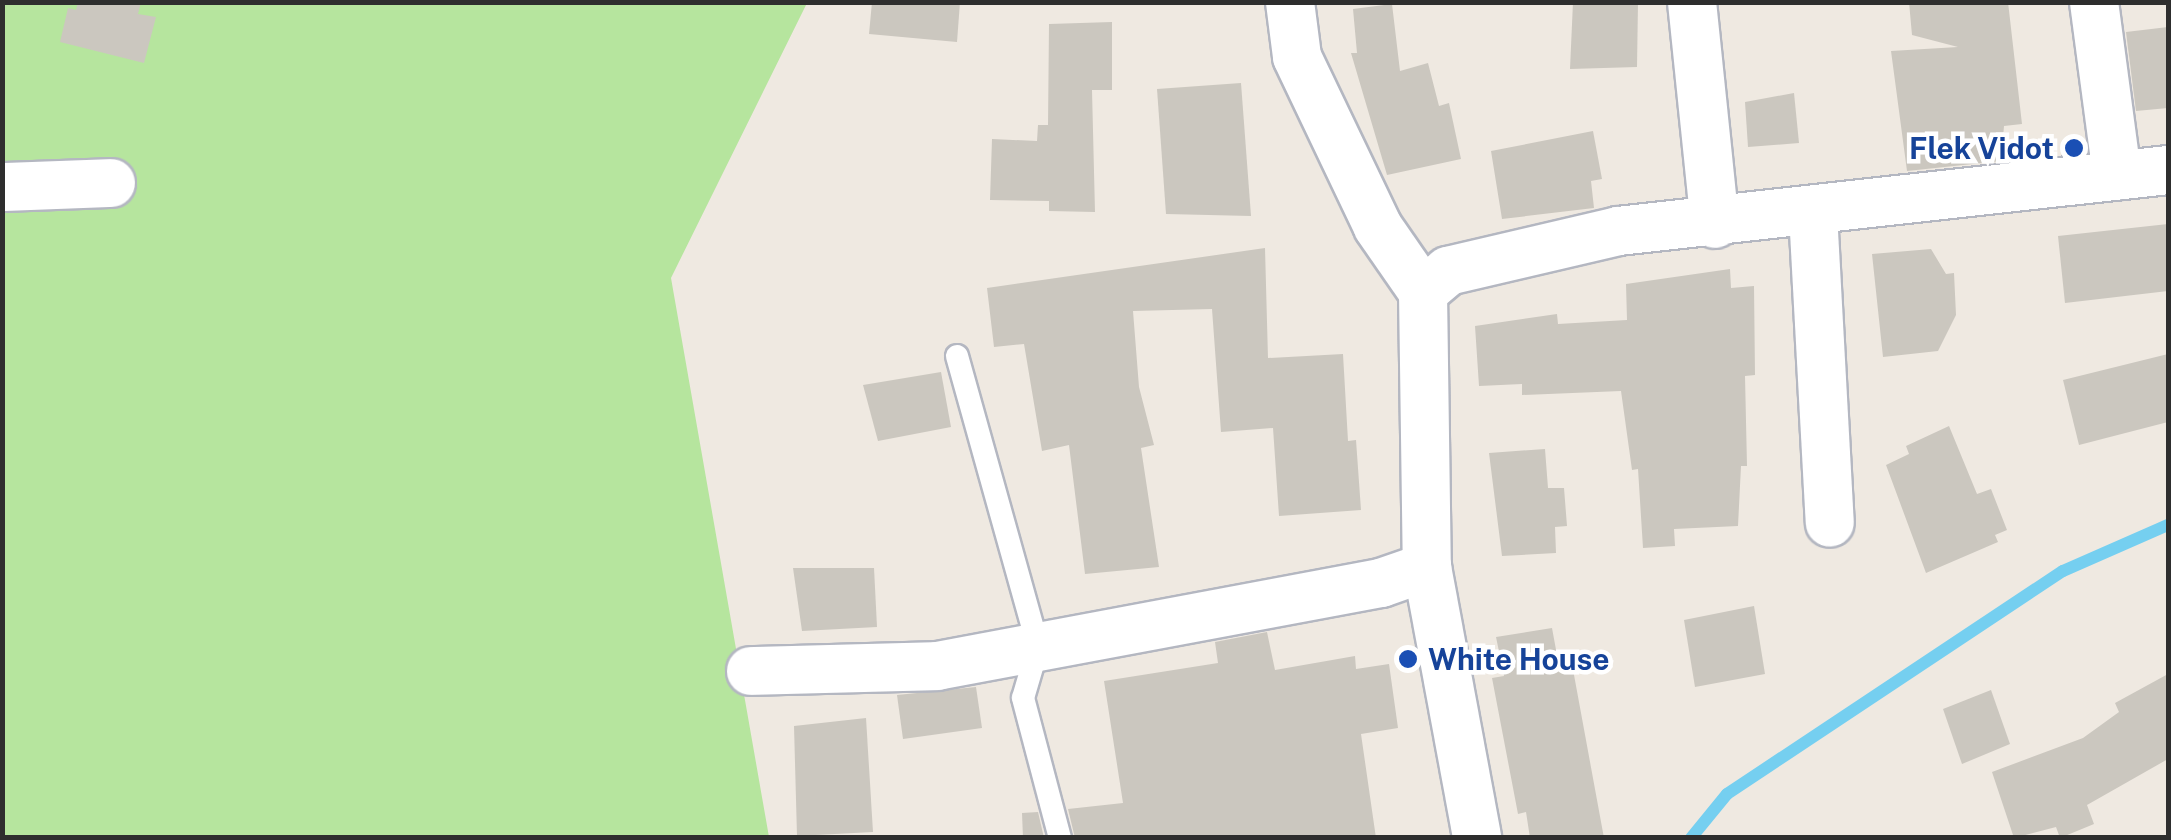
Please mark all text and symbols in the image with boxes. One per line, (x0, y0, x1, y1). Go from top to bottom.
place label: Flek Vidot (1909, 130, 2054, 166)
marker: Flek Vidot (2063, 137, 2085, 159)
place label: White House (1428, 641, 1610, 677)
marker: White House (1397, 648, 1419, 670)

